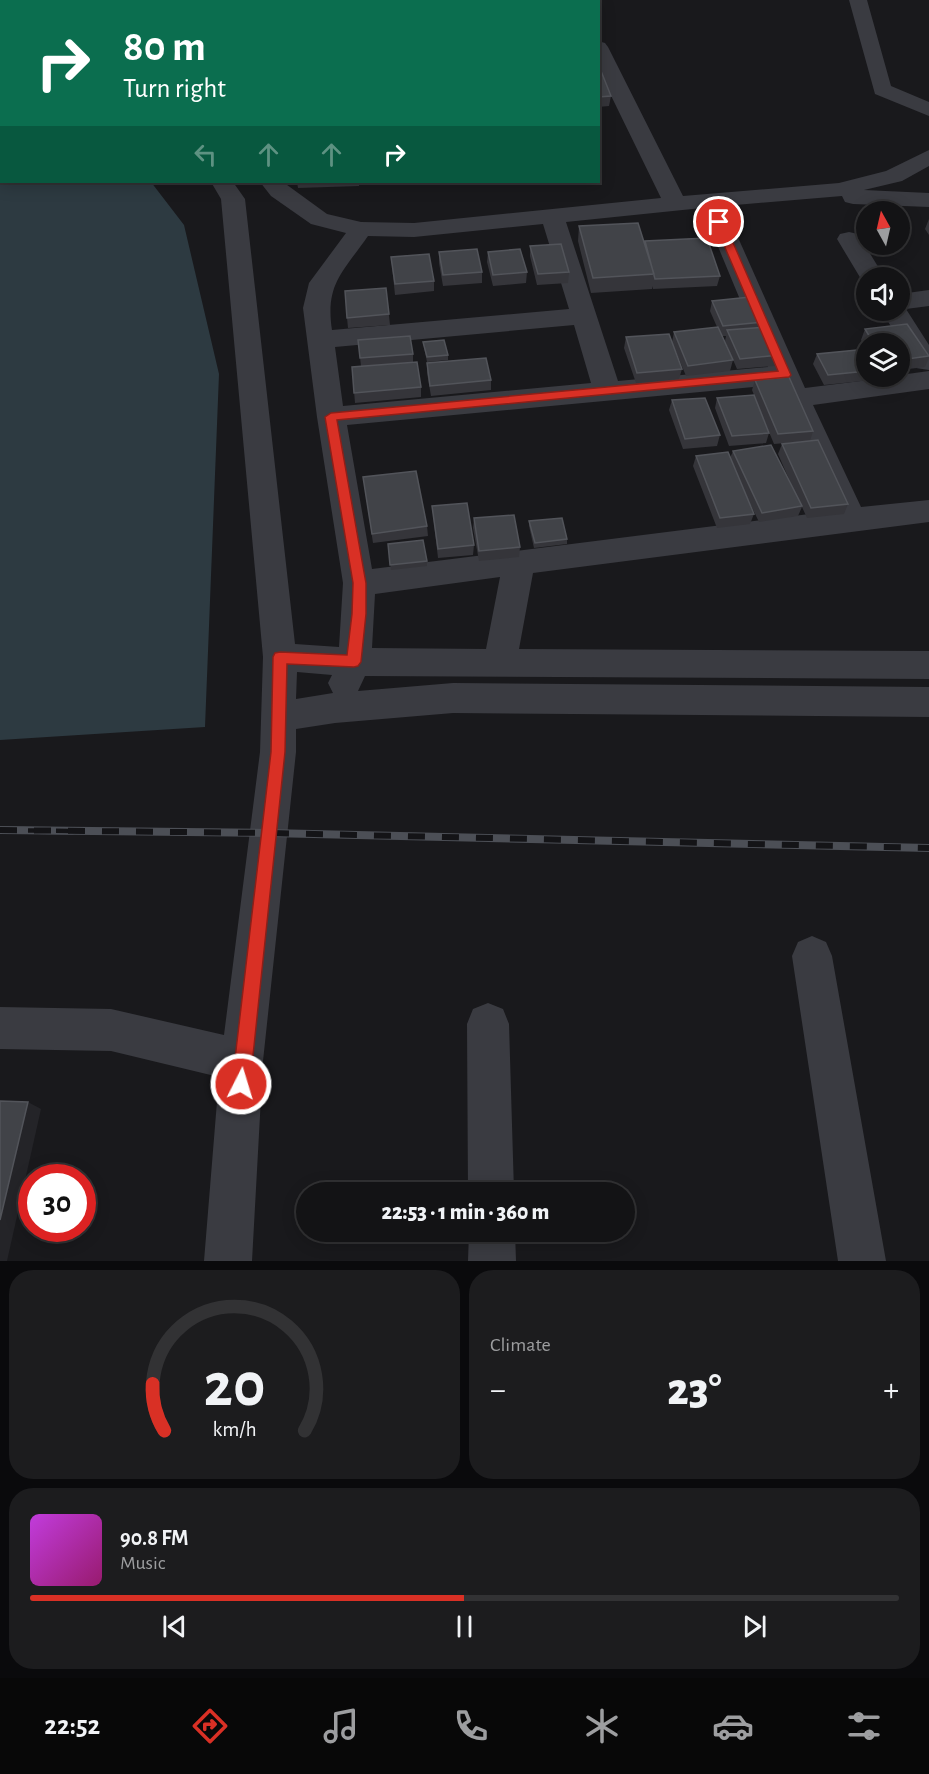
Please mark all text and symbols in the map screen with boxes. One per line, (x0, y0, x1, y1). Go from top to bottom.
icon: right (24, 24, 102, 102)
text: 80 m (123, 26, 206, 68)
text: Turn right (123, 75, 226, 102)
icon: left (189, 138, 222, 171)
icon: ahead (252, 138, 285, 171)
icon: ahead (315, 138, 348, 171)
icon: right (378, 138, 411, 171)
pin (693, 196, 744, 247)
north arrow (856, 201, 910, 255)
map controls (856, 201, 910, 387)
icon: arrive (702, 205, 735, 238)
button: sound (856, 267, 910, 321)
button: layers (856, 333, 910, 387)
position arrow (209, 1052, 273, 1116)
speed limit sign: 30 (18, 1164, 96, 1242)
text: 22:53 · 1 min · 360 m (382, 1201, 549, 1223)
text: Climate (490, 1335, 551, 1355)
text: 20 (204, 1355, 265, 1417)
text: 23° (667, 1368, 722, 1413)
text: − (490, 1374, 506, 1407)
text: + (883, 1374, 899, 1407)
text: km/h (212, 1420, 257, 1441)
text: 90.8 FM (120, 1527, 189, 1549)
text: Music (120, 1553, 166, 1573)
icon: previous (158, 1610, 191, 1643)
icon: pause (448, 1610, 481, 1643)
icon: next (738, 1610, 771, 1643)
icon: directions (189, 1705, 231, 1747)
icon: music (320, 1705, 362, 1747)
icon: phone (450, 1705, 492, 1747)
icon: climate (581, 1705, 623, 1747)
icon: car (712, 1705, 754, 1747)
icon: filters (843, 1705, 885, 1747)
text: 22:52 (44, 1712, 100, 1739)

